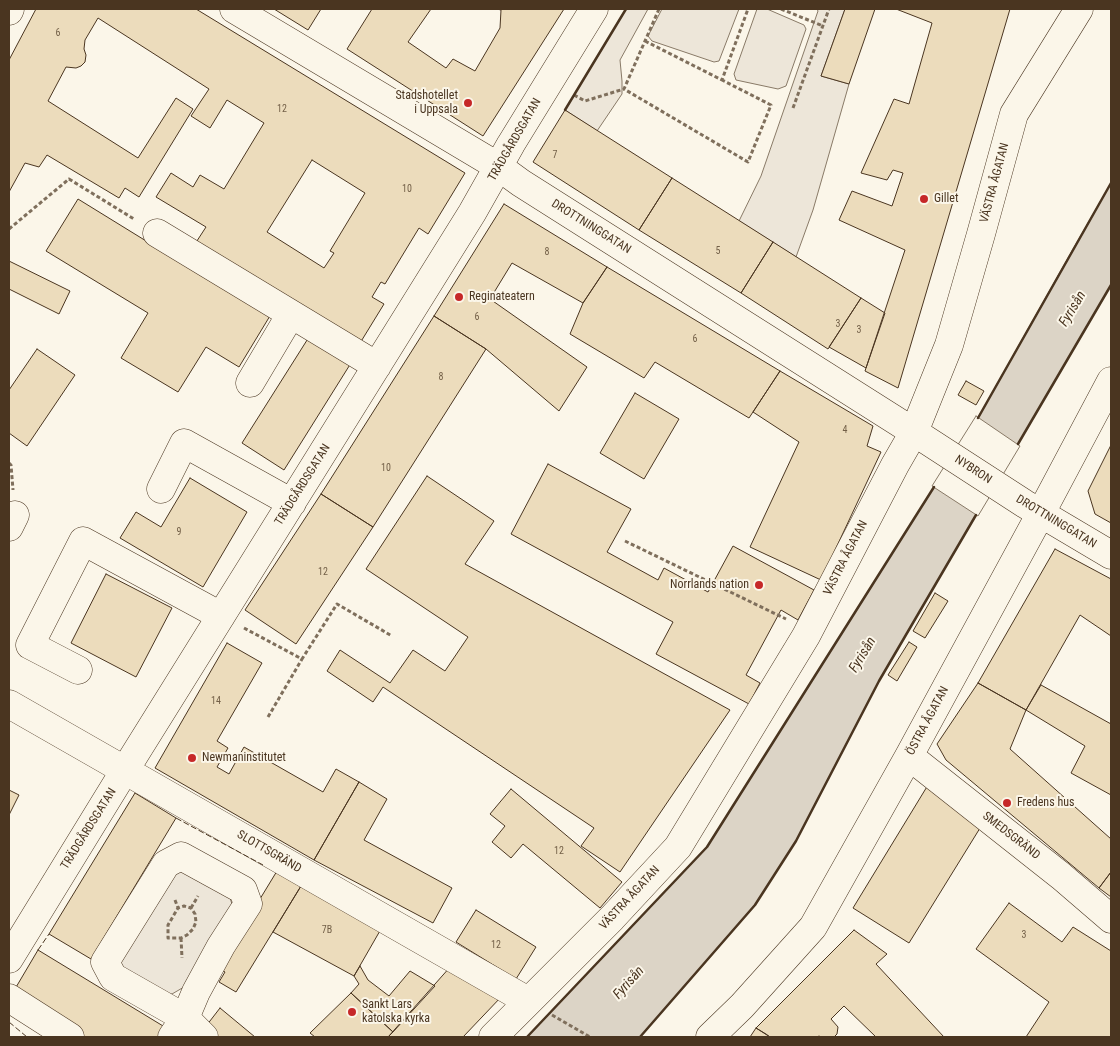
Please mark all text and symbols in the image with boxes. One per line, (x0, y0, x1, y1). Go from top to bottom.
house number: 6 (56, 27, 60, 39)
place label: Stadshotellet i Uppsala (395, 89, 458, 117)
street label: TRÄDGÅRDSGATAN (485, 96, 545, 184)
marker: Stadshotellet i Uppsala (462, 97, 474, 109)
house number: 12 (277, 103, 287, 115)
street label: VÄSTRA ÅGATAN (977, 142, 1013, 224)
house number: 7 (553, 149, 557, 161)
house number: 10 (402, 183, 412, 195)
place label: Gillet (934, 192, 959, 206)
marker: Gillet (918, 193, 930, 205)
street label: DROTTNINGGATAN (549, 197, 633, 257)
house number: 5 (716, 245, 720, 257)
house number: 8 (545, 246, 549, 258)
water label: Fyrisån (1056, 288, 1090, 330)
place label: Reginateatern (469, 290, 535, 304)
marker: Reginateatern (453, 291, 465, 303)
house number: 6 (475, 311, 479, 323)
house number: 3 (836, 318, 840, 330)
house number: 3 (857, 324, 861, 336)
house number: 6 (693, 333, 697, 345)
house number: 8 (439, 371, 443, 383)
house number: 4 (843, 424, 847, 436)
street label: TRÄDGÅRDSGATAN (272, 442, 334, 528)
street label: NYBRON (952, 453, 994, 487)
house number: 10 (381, 462, 391, 474)
street label: DROTTNINGGATAN (1013, 492, 1099, 552)
street label: VÄSTRA ÅGATAN (821, 518, 871, 598)
house number: 9 (177, 526, 181, 538)
house number: 12 (318, 566, 328, 578)
place label: Norrlands nation (670, 578, 749, 592)
marker: Norrlands nation (753, 579, 765, 591)
water label: Fyrisån (846, 634, 880, 676)
street label: ÖSTRA ÅGATAN (904, 684, 952, 758)
house number: 14 (211, 695, 221, 707)
place label: Newmaninstitutet (202, 751, 286, 765)
marker: Newmaninstitutet (186, 752, 198, 764)
street label: TRÄDGÅRDSGATAN (58, 786, 120, 872)
place label: Fredens hus (1017, 796, 1074, 810)
marker: Fredens hus (1001, 797, 1013, 809)
street label: SMEDSGRÄND (979, 809, 1043, 863)
street label: SLOTTSGRÄND (234, 828, 304, 876)
house number: 12 (554, 845, 564, 857)
street label: VÄSTRA ÅGATAN (597, 863, 663, 933)
house number: 7B (322, 924, 332, 936)
house number: 3 (1022, 929, 1026, 941)
house number: 12 (491, 939, 501, 951)
water label: Fyrisån (610, 963, 648, 1003)
place label: Sankt Lars katolska kyrka (362, 998, 430, 1026)
marker: Sankt Lars katolska kyrka (346, 1006, 358, 1018)

